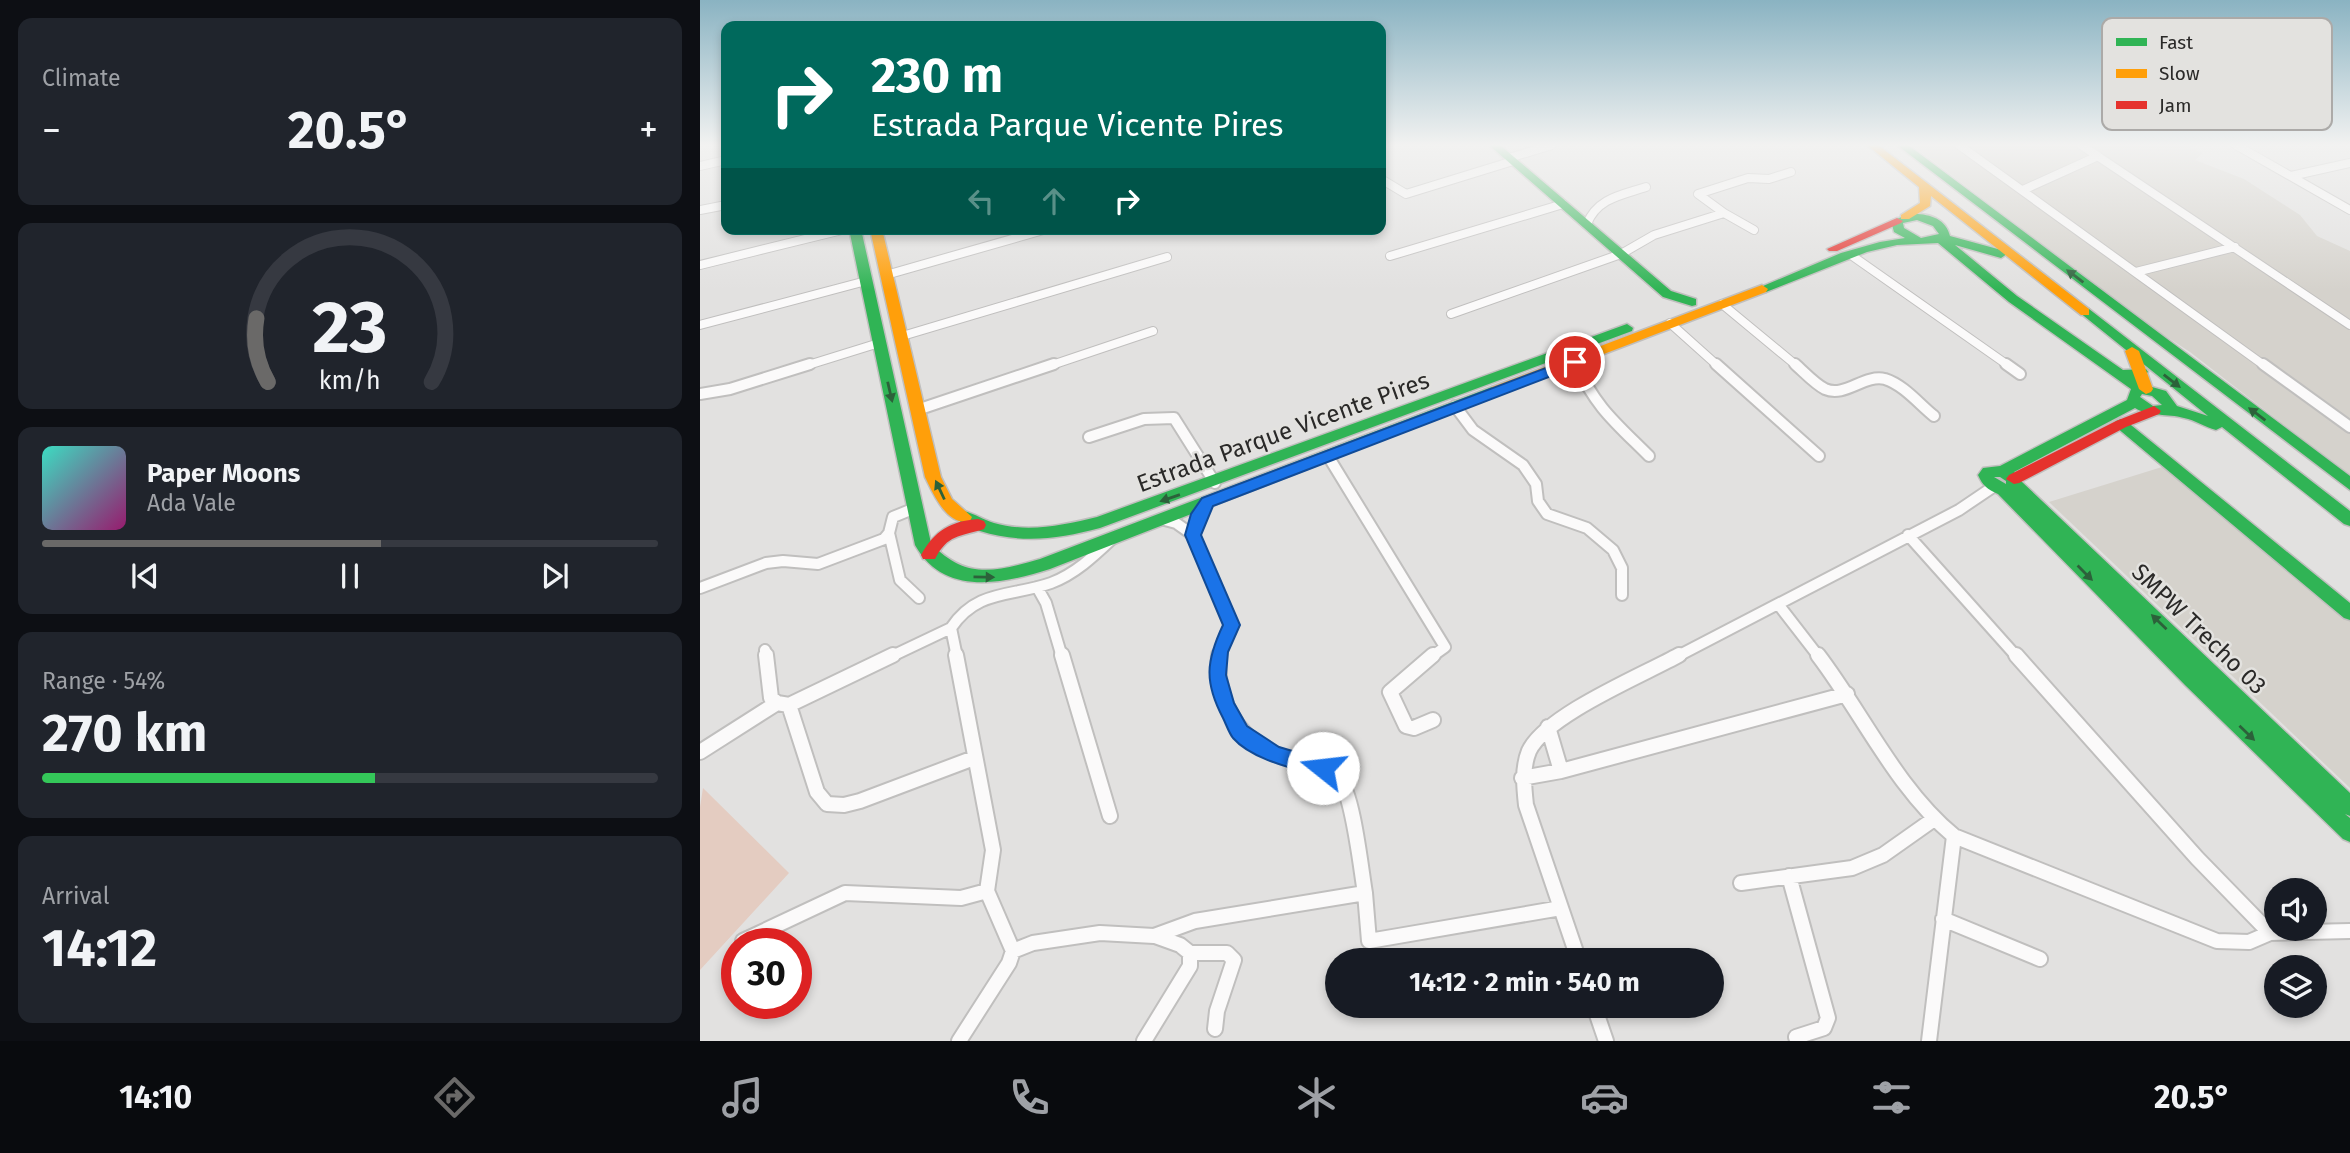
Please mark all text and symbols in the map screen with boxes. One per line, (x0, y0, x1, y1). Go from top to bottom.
legend (2102, 18, 2332, 130)
text: Fast (2159, 31, 2193, 54)
text: 230 m (871, 46, 1003, 105)
icon: right (756, 49, 847, 140)
text: Slow (2159, 62, 2200, 85)
text: Climate (42, 64, 121, 92)
text: Jam (2159, 94, 2191, 117)
text: 20.5° (288, 99, 412, 162)
text: Estrada Parque Vicente Pires (871, 106, 1283, 144)
text: − (42, 107, 61, 153)
text: + (639, 107, 658, 153)
icon: left (962, 182, 1000, 220)
icon: ahead (1035, 182, 1073, 220)
icon: right (1108, 182, 1146, 220)
one-way arrow (2067, 269, 2085, 284)
text: 23 (312, 284, 388, 371)
pin (1545, 332, 1605, 392)
icon: arrive (1556, 343, 1594, 381)
text: km/h (319, 366, 381, 396)
street label: Estrada Parque Vicente Pires (1133, 366, 1433, 498)
one-way arrow (2163, 373, 2181, 387)
one-way arrow (885, 381, 896, 403)
one-way arrow (2248, 406, 2266, 421)
text: Paper Moons (147, 458, 300, 489)
one-way arrow (934, 480, 946, 500)
text: Ada Vale (147, 489, 236, 517)
one-way arrow (1159, 493, 1180, 504)
icon: previous (126, 557, 164, 595)
icon: pause (331, 557, 369, 595)
icon: next (536, 557, 574, 595)
street label: SMPW Trecho 03 (2126, 558, 2272, 700)
one-way arrow (2077, 565, 2094, 582)
one-way arrow (974, 571, 996, 583)
one-way arrow (2151, 614, 2168, 630)
text: Range · 54% (42, 667, 165, 695)
text: 270 km (42, 702, 208, 765)
one-way arrow (2239, 724, 2255, 741)
position arrow (1286, 731, 1360, 805)
map controls (2264, 878, 2327, 1018)
button: sound (2264, 878, 2327, 941)
text: Arrival (42, 882, 109, 910)
text: 14:12 (42, 917, 157, 980)
speed limit sign: 30 (721, 928, 812, 1019)
button: layers (2264, 955, 2327, 1018)
text: 14:12 · 2 min · 540 m (1409, 967, 1640, 998)
icon: directions (430, 1073, 479, 1122)
icon: music (718, 1073, 767, 1122)
icon: phone (1005, 1073, 1054, 1122)
icon: climate (1292, 1073, 1341, 1122)
icon: car (1580, 1073, 1629, 1122)
icon: filters (1867, 1073, 1916, 1122)
text: 14:10 (119, 1078, 192, 1116)
text: 20.5° (2154, 1078, 2231, 1116)

